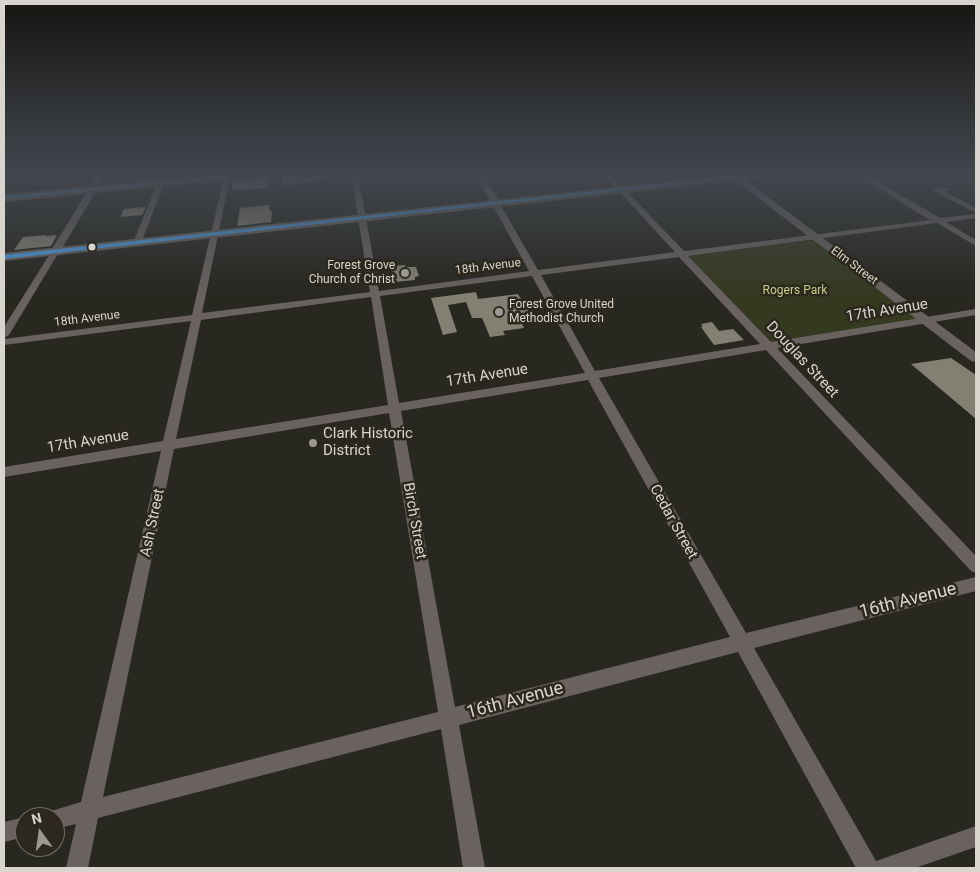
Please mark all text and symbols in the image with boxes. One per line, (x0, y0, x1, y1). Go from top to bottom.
unlabelled marker (87, 242, 97, 252)
street label: Elm Street (828, 244, 880, 288)
street label: 18th Avenue (454, 256, 522, 278)
place label: Forest Grove Church of Christ (309, 259, 395, 287)
marker: Forest Grove Church of Christ (399, 267, 411, 279)
park label: Rogers Park (763, 284, 827, 298)
street label: 17th Avenue (845, 296, 929, 326)
place label: Forest Grove United Methodist Church (509, 298, 614, 326)
marker: Forest Grove United Methodist Church (493, 306, 505, 318)
street label: 18th Avenue (53, 308, 121, 330)
street label: Douglas Street (762, 318, 842, 402)
street label: 17th Avenue (445, 361, 529, 391)
place label: Clark Historic District (323, 425, 413, 460)
street label: 17th Avenue (46, 427, 130, 457)
marker: Clark Historic District (307, 437, 319, 449)
street label: Birch Street (398, 481, 430, 561)
street label: Cedar Street (645, 481, 701, 563)
street label: Ash Street (137, 487, 169, 559)
street label: 16th Avenue (857, 579, 959, 623)
street label: 16th Avenue (464, 678, 566, 724)
north arrow (15, 807, 65, 857)
text: N (30, 809, 43, 827)

